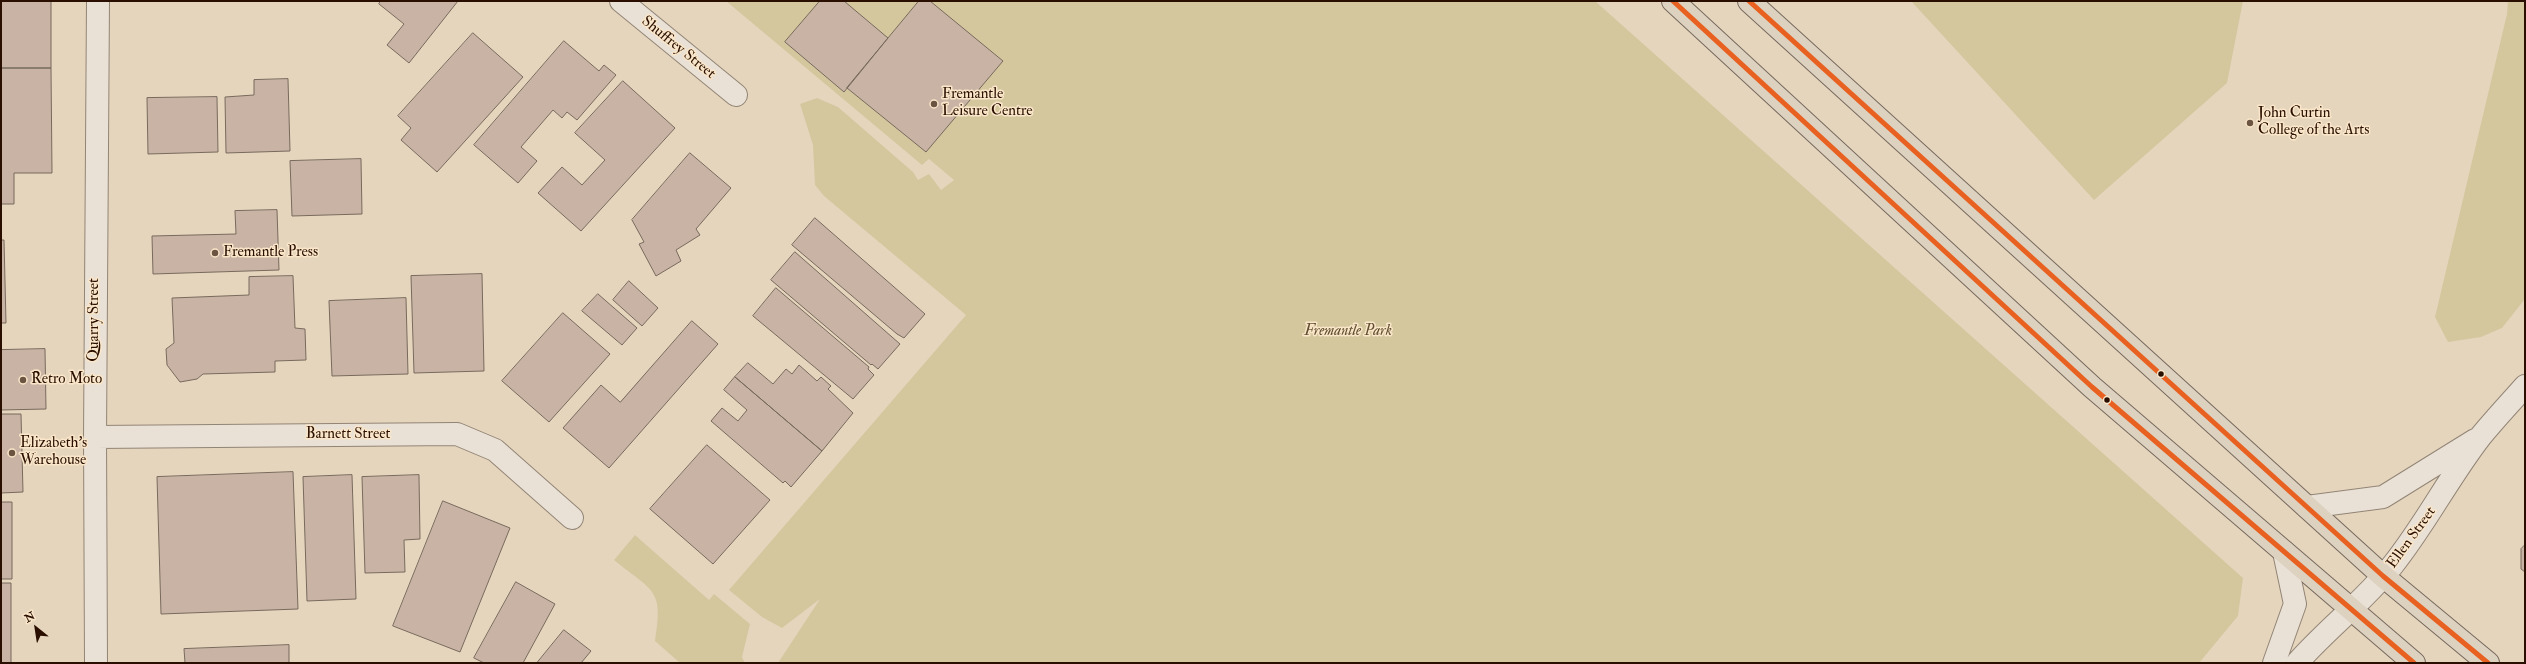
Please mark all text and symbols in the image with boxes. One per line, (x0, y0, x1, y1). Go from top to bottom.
street label: Shuffrey Street (637, 13, 719, 83)
place label: Fremantle Leisure Centre (942, 86, 1033, 121)
marker: Fremantle Leisure Centre (929, 99, 939, 109)
place label: John Curtin College of the Arts (2258, 105, 2369, 140)
marker: John Curtin College of the Arts (2245, 118, 2255, 128)
place label: Fremantle Press (223, 244, 318, 262)
marker: Fremantle Press (210, 248, 220, 258)
street label: Quarry Street (86, 278, 104, 362)
park label: Fremantle Park (1304, 323, 1392, 341)
unlabelled marker (2156, 369, 2166, 379)
place label: Retro Moto (31, 371, 102, 389)
marker: Retro Moto (18, 375, 28, 385)
unlabelled marker (2102, 395, 2112, 405)
street label: Barnett Street (306, 426, 390, 444)
place label: Elizabeth's Warehouse (20, 435, 87, 470)
marker: Elizabeth's Warehouse (7, 448, 17, 458)
street label: Ellen Street (2384, 504, 2440, 572)
north arrow (16, 608, 56, 648)
text: N (22, 609, 37, 625)

